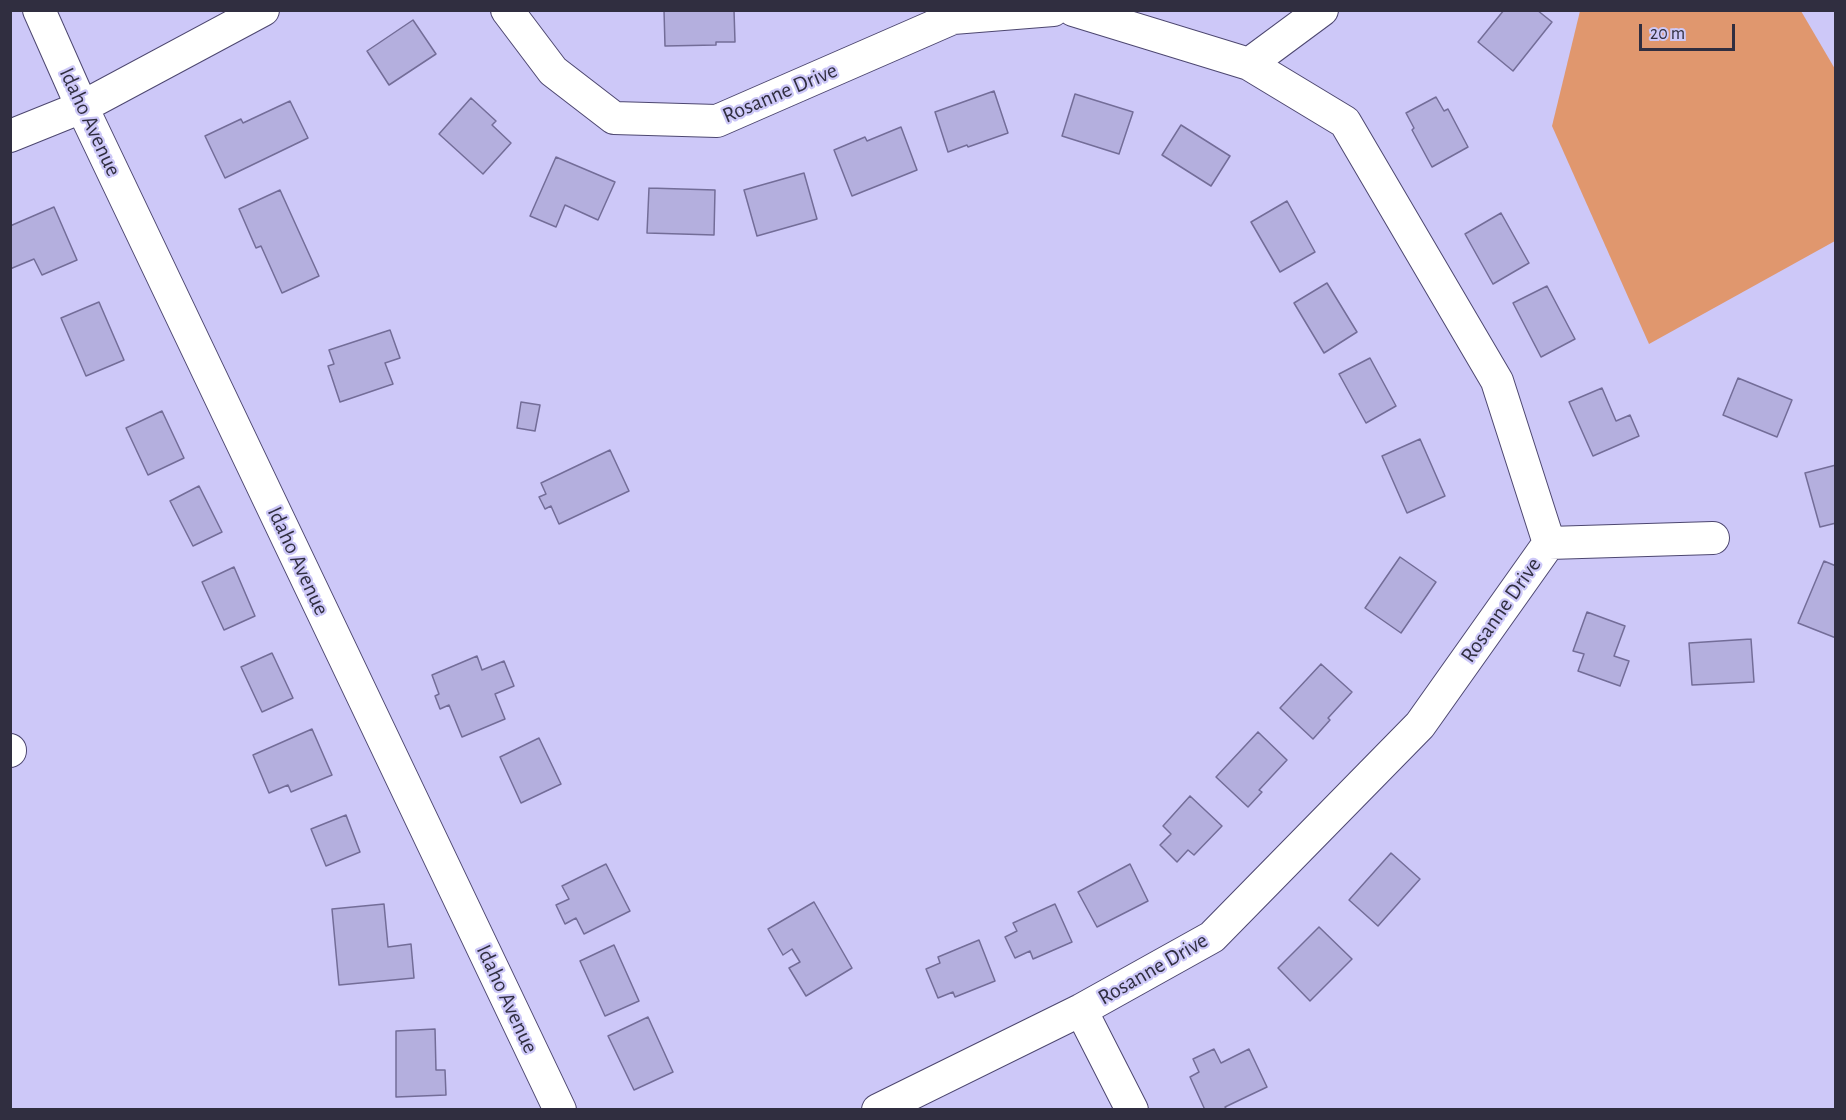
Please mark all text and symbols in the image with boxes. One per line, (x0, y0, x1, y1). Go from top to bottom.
scale bar (1642, 12, 1738, 50)
text: 20 m (1650, 25, 1685, 43)
street label: Rosanne Drive (719, 57, 841, 129)
street label: Idaho Avenue (53, 63, 127, 181)
street label: Idaho Avenue (261, 502, 335, 620)
street label: Rosanne Drive (1455, 552, 1547, 668)
street label: Rosanne Drive (1093, 927, 1213, 1011)
street label: Idaho Avenue (470, 940, 544, 1058)

